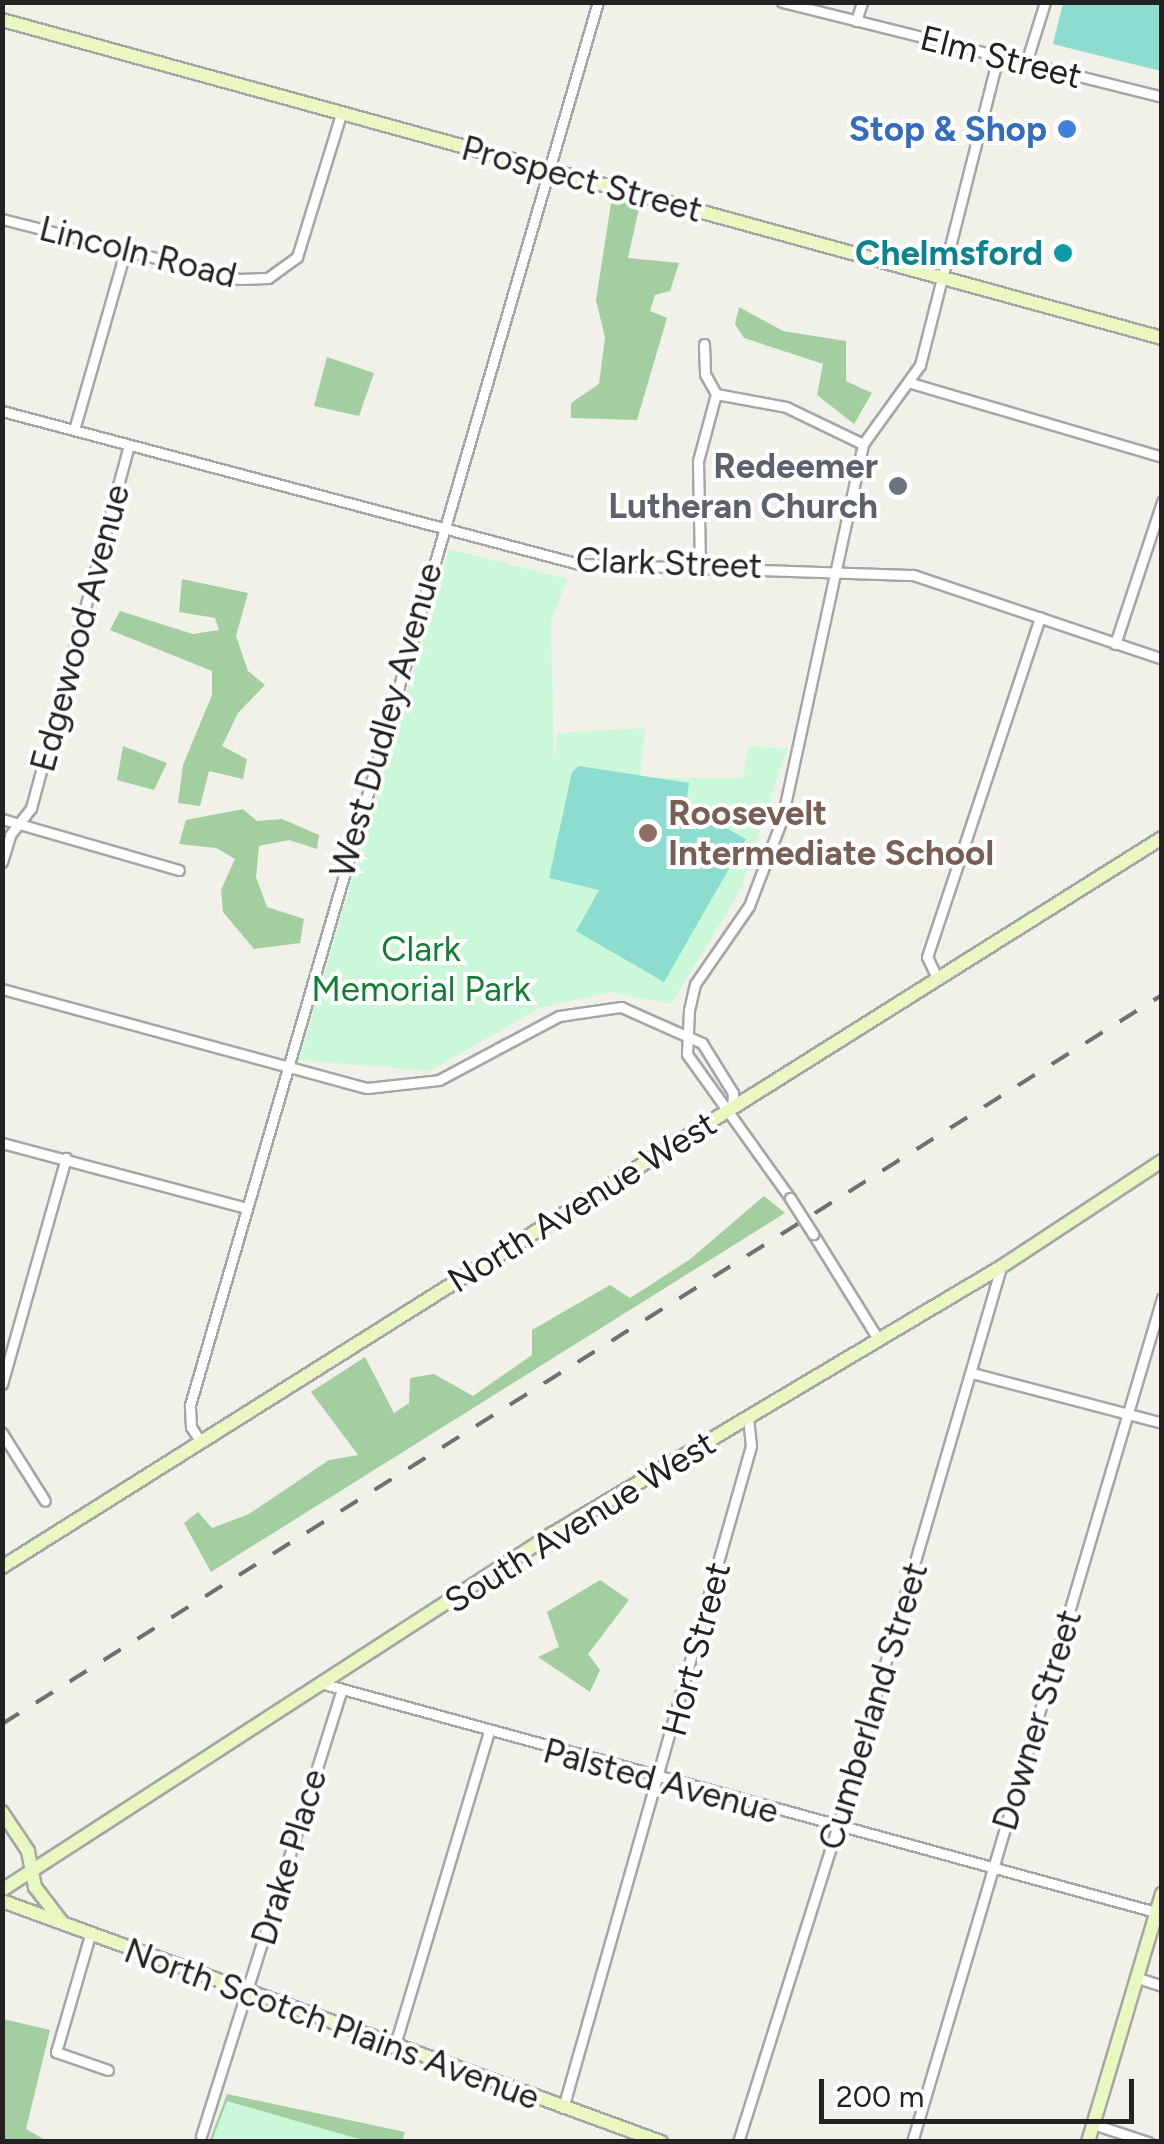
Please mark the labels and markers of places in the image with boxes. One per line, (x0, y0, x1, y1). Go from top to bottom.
place label: Stop & Shop (849, 108, 1047, 150)
marker: Stop & Shop (1056, 118, 1078, 140)
place label: Chelmsford (855, 232, 1043, 274)
marker: Chelmsford (1052, 242, 1074, 264)
place label: Redeemer Lutheran Church (608, 445, 878, 527)
marker: Redeemer Lutheran Church (887, 475, 909, 497)
place label: Roosevelt Intermediate School (668, 792, 994, 874)
marker: Roosevelt Intermediate School (637, 822, 659, 844)

